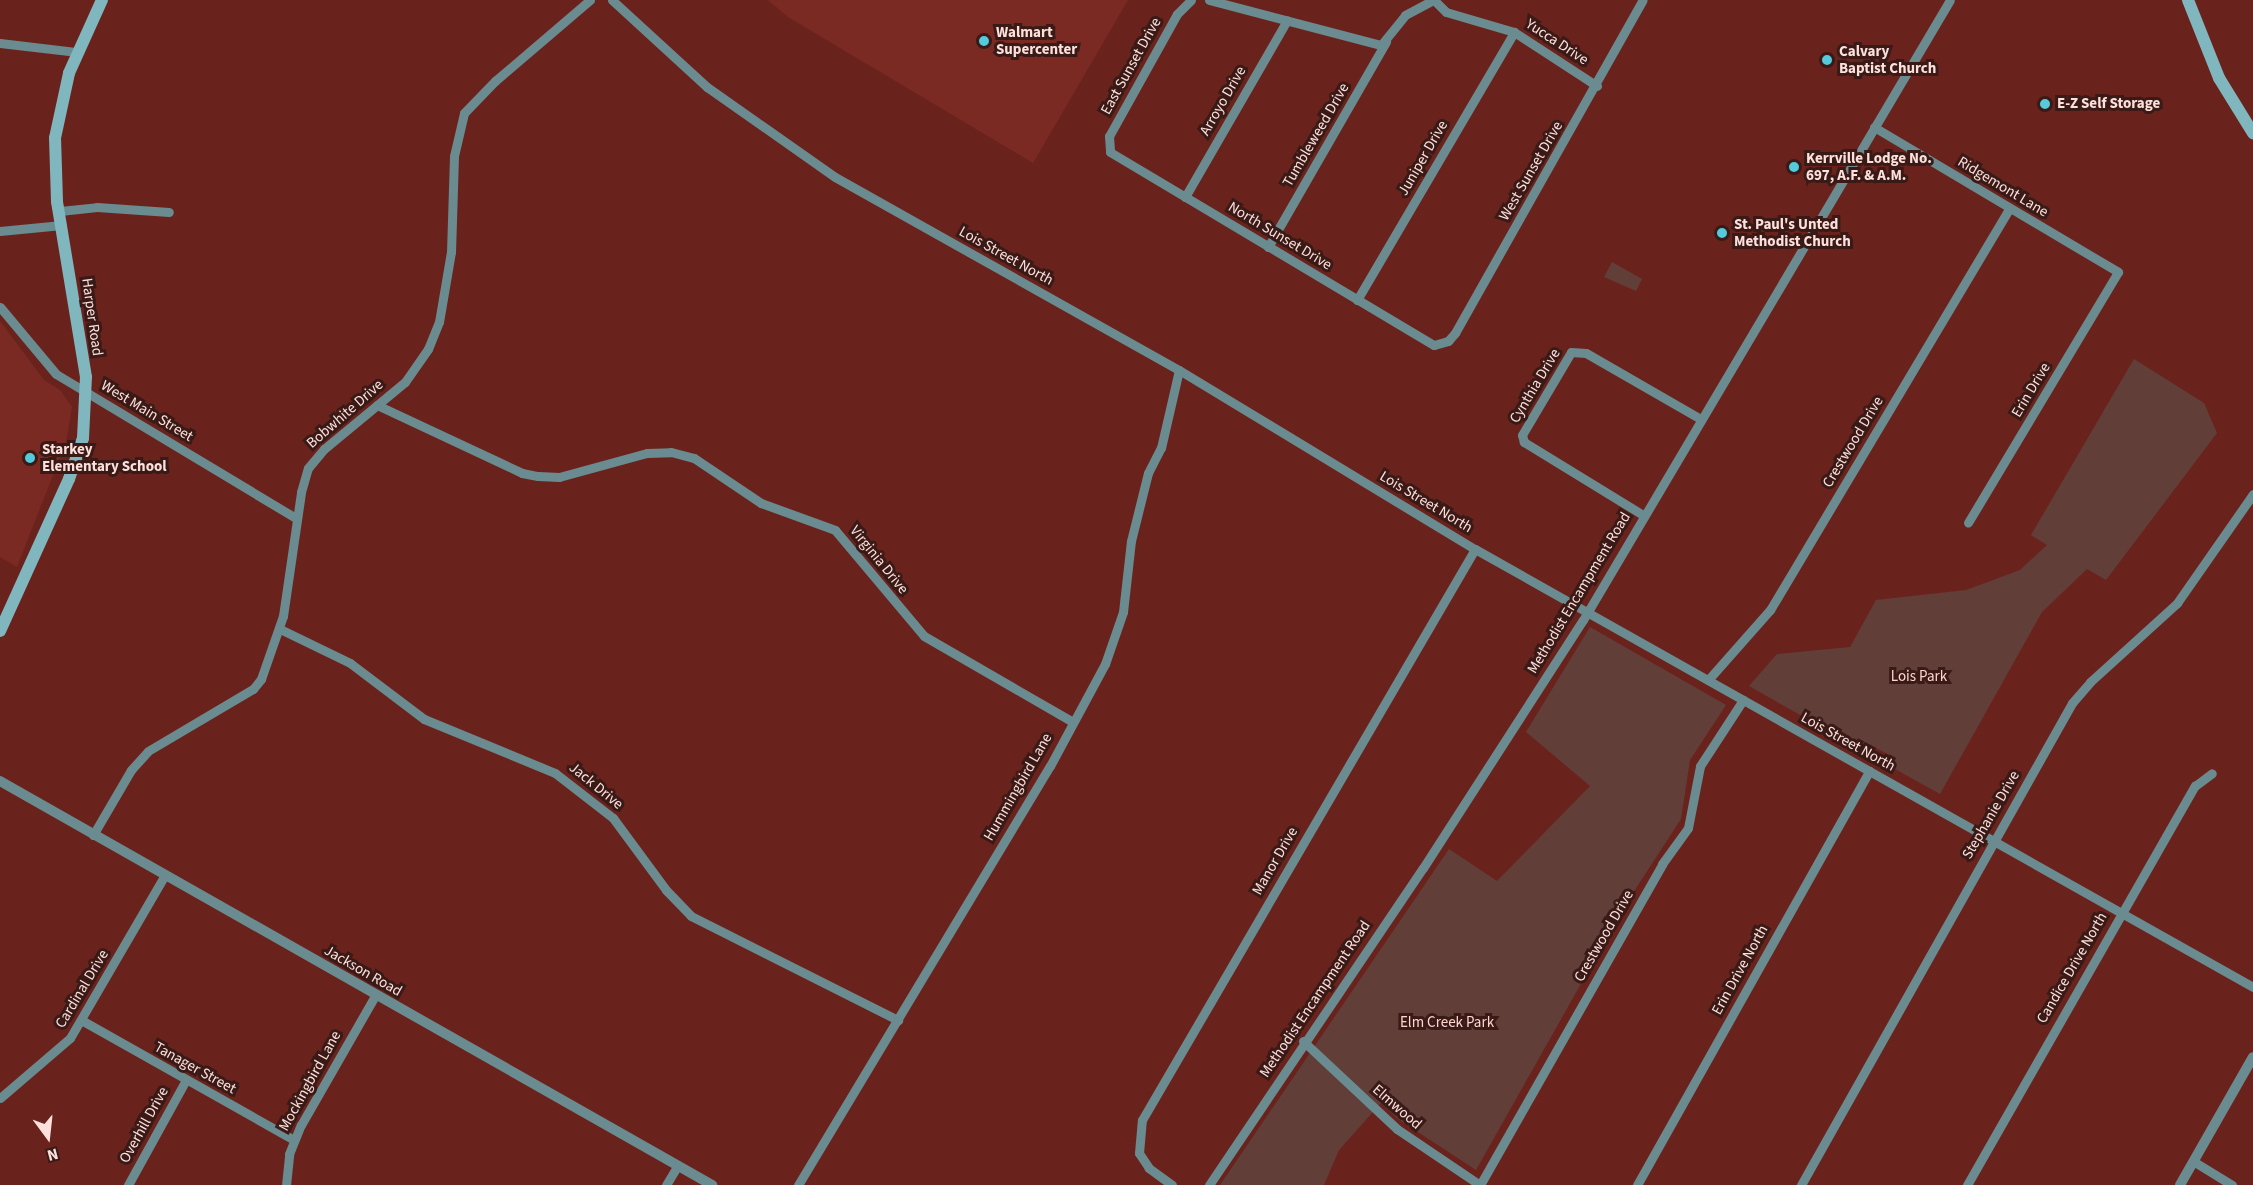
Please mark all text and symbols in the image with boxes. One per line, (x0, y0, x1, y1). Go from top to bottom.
street label: East Sunset Drive (1097, 14, 1165, 118)
street label: Yucca Drive (1522, 15, 1592, 69)
place label: Walmart Supercenter (996, 23, 1077, 58)
marker: Walmart Supercenter (977, 34, 991, 48)
place label: Calvary Baptist Church (1839, 42, 1936, 77)
marker: Calvary Baptist Church (1820, 53, 1834, 67)
street label: Arroyo Drive (1196, 63, 1250, 139)
street label: Tumbleweed Drive (1279, 80, 1353, 190)
place label: E-Z Self Storage (2057, 95, 2160, 113)
marker: E-Z Self Storage (2038, 97, 2052, 111)
street label: Juniper Drive (1394, 117, 1452, 199)
street label: West Sunset Drive (1495, 118, 1567, 224)
place label: Kerrville Lodge No. 697, A.F. & A.M. (1806, 149, 1932, 184)
street label: Ridgemont Lane (1954, 153, 2052, 221)
marker: Kerrville Lodge No. 697, A.F. & A.M. (1787, 160, 1801, 174)
street label: North Sunset Drive (1225, 198, 1335, 274)
place label: St. Paul's Unted Methodist Church (1734, 215, 1851, 250)
street label: Lois Street North (956, 223, 1056, 289)
marker: St. Paul's Unted Methodist Church (1715, 226, 1729, 240)
street label: Harper Road (78, 277, 106, 357)
street label: Cynthia Drive (1506, 346, 1564, 426)
street label: Erin Drive (2008, 359, 2054, 421)
street label: West Main Street (98, 376, 196, 446)
street label: Bobwhite Drive (303, 376, 387, 452)
street label: Crestwood Drive (1819, 393, 1887, 491)
place label: Starkey Elementary School (42, 440, 167, 475)
marker: Starkey Elementary School (23, 451, 37, 465)
street label: Lois Street North (1376, 467, 1476, 537)
street label: Methodist Encampment Road (1524, 509, 1634, 677)
street label: Virginia Drive (846, 522, 912, 598)
park label: Lois Park (1891, 668, 1947, 686)
street label: Lois Street North (1798, 709, 1898, 775)
street label: Hummingbird Lane (980, 730, 1056, 844)
street label: Jack Drive (565, 759, 627, 813)
street label: Stephanie Drive (1958, 768, 2024, 862)
street label: Manor Drive (1248, 824, 1302, 898)
street label: Crestwood Drive (1570, 887, 1638, 985)
street label: Candice Drive North (2033, 909, 2111, 1027)
street label: Methodist Encampment Road (1256, 917, 1374, 1081)
street label: Erin Drive North (1708, 922, 1772, 1018)
street label: Jackson Road (321, 942, 405, 1000)
street label: Cardinal Drive (52, 947, 112, 1031)
park label: Elm Creek Park (1400, 1014, 1494, 1032)
street label: Mockingbird Lane (275, 1028, 345, 1134)
street label: Tanager Street (151, 1038, 239, 1098)
street label: Elmwood (1369, 1081, 1425, 1133)
street label: Overhill Drive (116, 1084, 172, 1166)
north arrow (18, 1107, 78, 1167)
text: N (45, 1142, 61, 1166)

